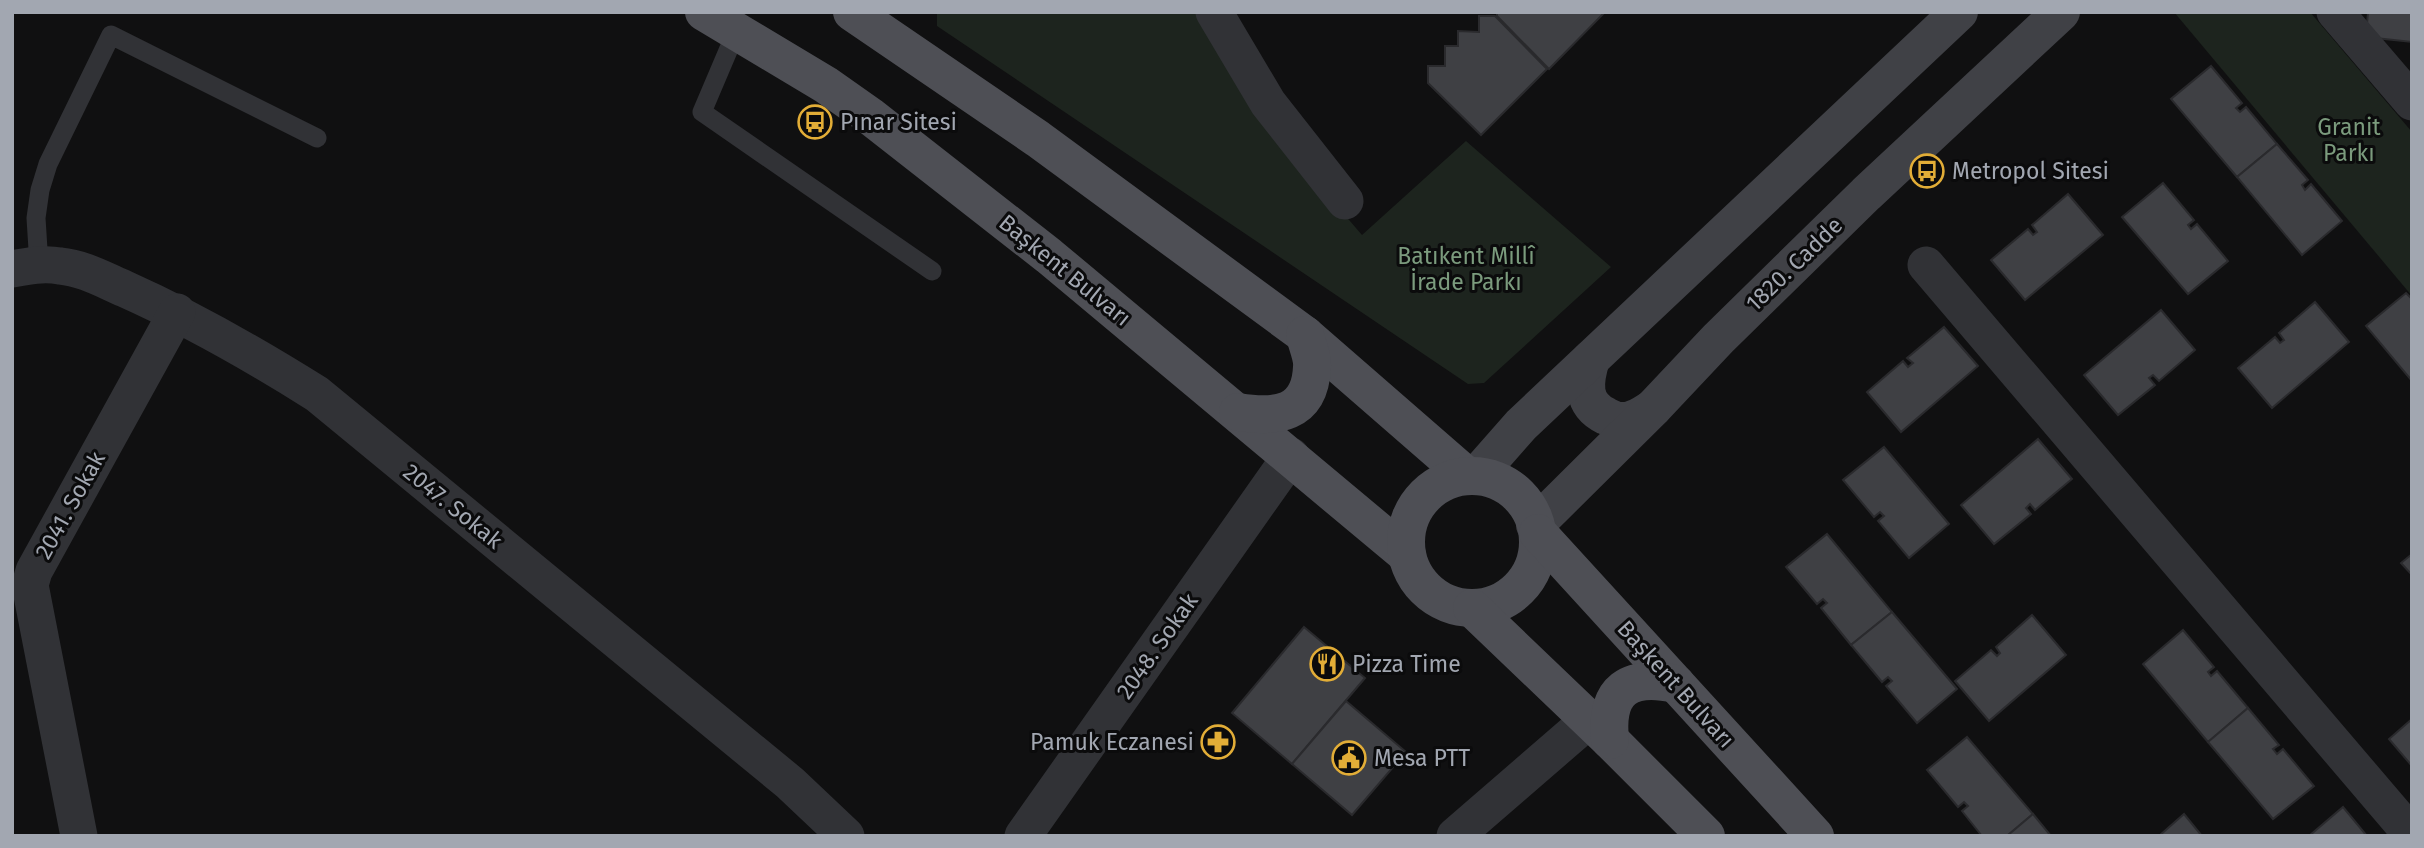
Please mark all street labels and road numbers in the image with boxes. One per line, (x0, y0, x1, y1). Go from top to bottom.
street label: Başkent Bulvarı (993, 208, 1137, 332)
street label: 1820. Cadde (1740, 211, 1848, 317)
street label: 2041. Sokak (29, 446, 111, 564)
street label: 2047. Sokak (398, 458, 508, 555)
street label: 2048. Sokak (1110, 588, 1204, 704)
street label: Başkent Bulvarı (1611, 615, 1741, 753)

